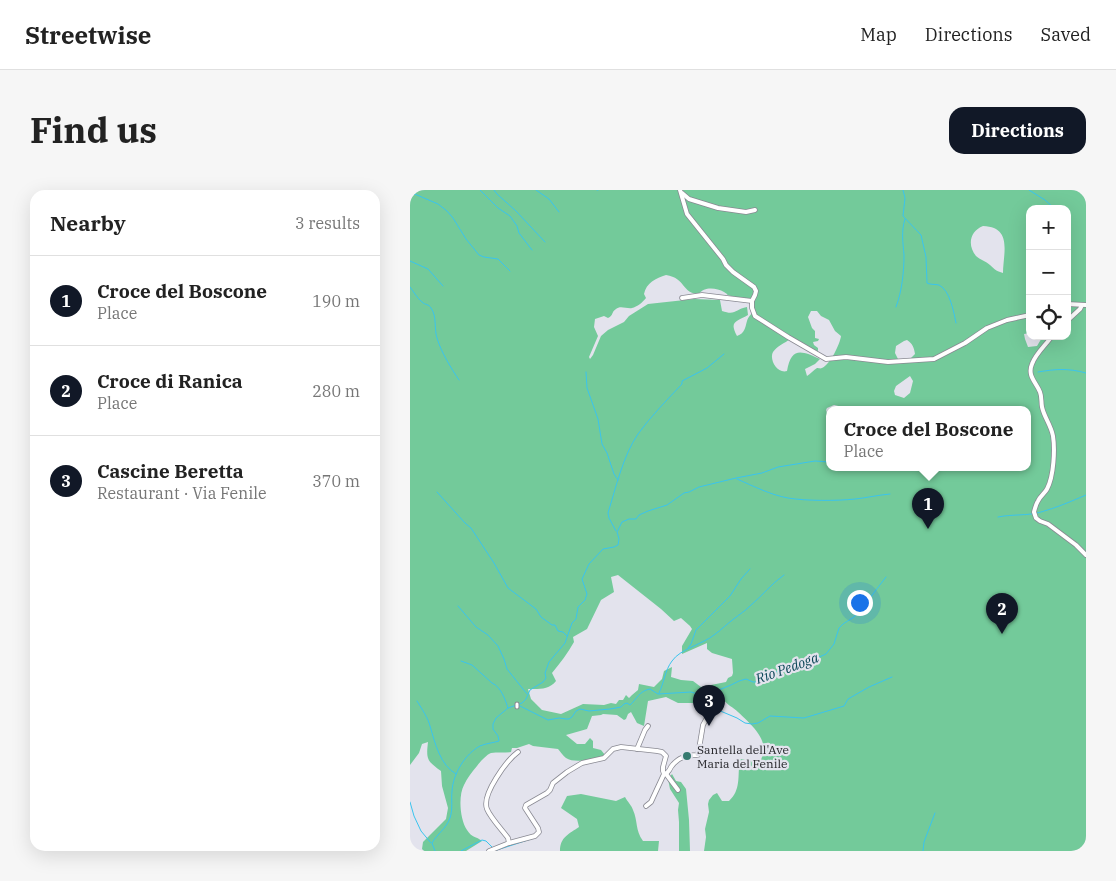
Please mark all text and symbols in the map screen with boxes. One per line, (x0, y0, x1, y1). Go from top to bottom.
text: Streetwise (25, 19, 151, 51)
text: Map (860, 23, 897, 46)
text: Directions (925, 23, 1013, 46)
text: Saved (1041, 23, 1091, 46)
text: Find us (30, 107, 157, 153)
button: Directions (949, 107, 1086, 154)
map controls (1026, 205, 1071, 340)
button: + (1026, 205, 1071, 250)
text: Nearby (50, 209, 126, 237)
text: 3 results (295, 213, 360, 233)
button: − (1026, 250, 1071, 295)
text: Croce del Boscone (97, 279, 267, 303)
text: 1 (61, 291, 71, 311)
text: 190 m (312, 291, 360, 311)
button: locate (1026, 295, 1071, 340)
text: Place (97, 303, 137, 323)
text: Croce di Ranica (97, 369, 243, 393)
text: 2 (61, 381, 71, 401)
text: 280 m (312, 381, 360, 401)
text: Place (97, 393, 137, 413)
popup (826, 406, 1031, 471)
text: Croce del Boscone (843, 417, 1014, 441)
text: Place (843, 441, 884, 461)
text: Cascine Beretta (97, 459, 244, 483)
text: 3 (61, 471, 71, 491)
text: 370 m (312, 471, 360, 491)
text: Restaurant · Via Fenile (97, 483, 267, 503)
pin: 1 (912, 488, 944, 529)
your location (847, 590, 873, 616)
pin: 2 (986, 593, 1018, 634)
water label: Rio Pedoga (752, 648, 821, 688)
pin: 3 (693, 685, 725, 726)
place label: Santella dell'Ave Maria del Fenile (697, 742, 789, 771)
marker: Santella dell'Ave Maria del Fenile (681, 750, 693, 762)

